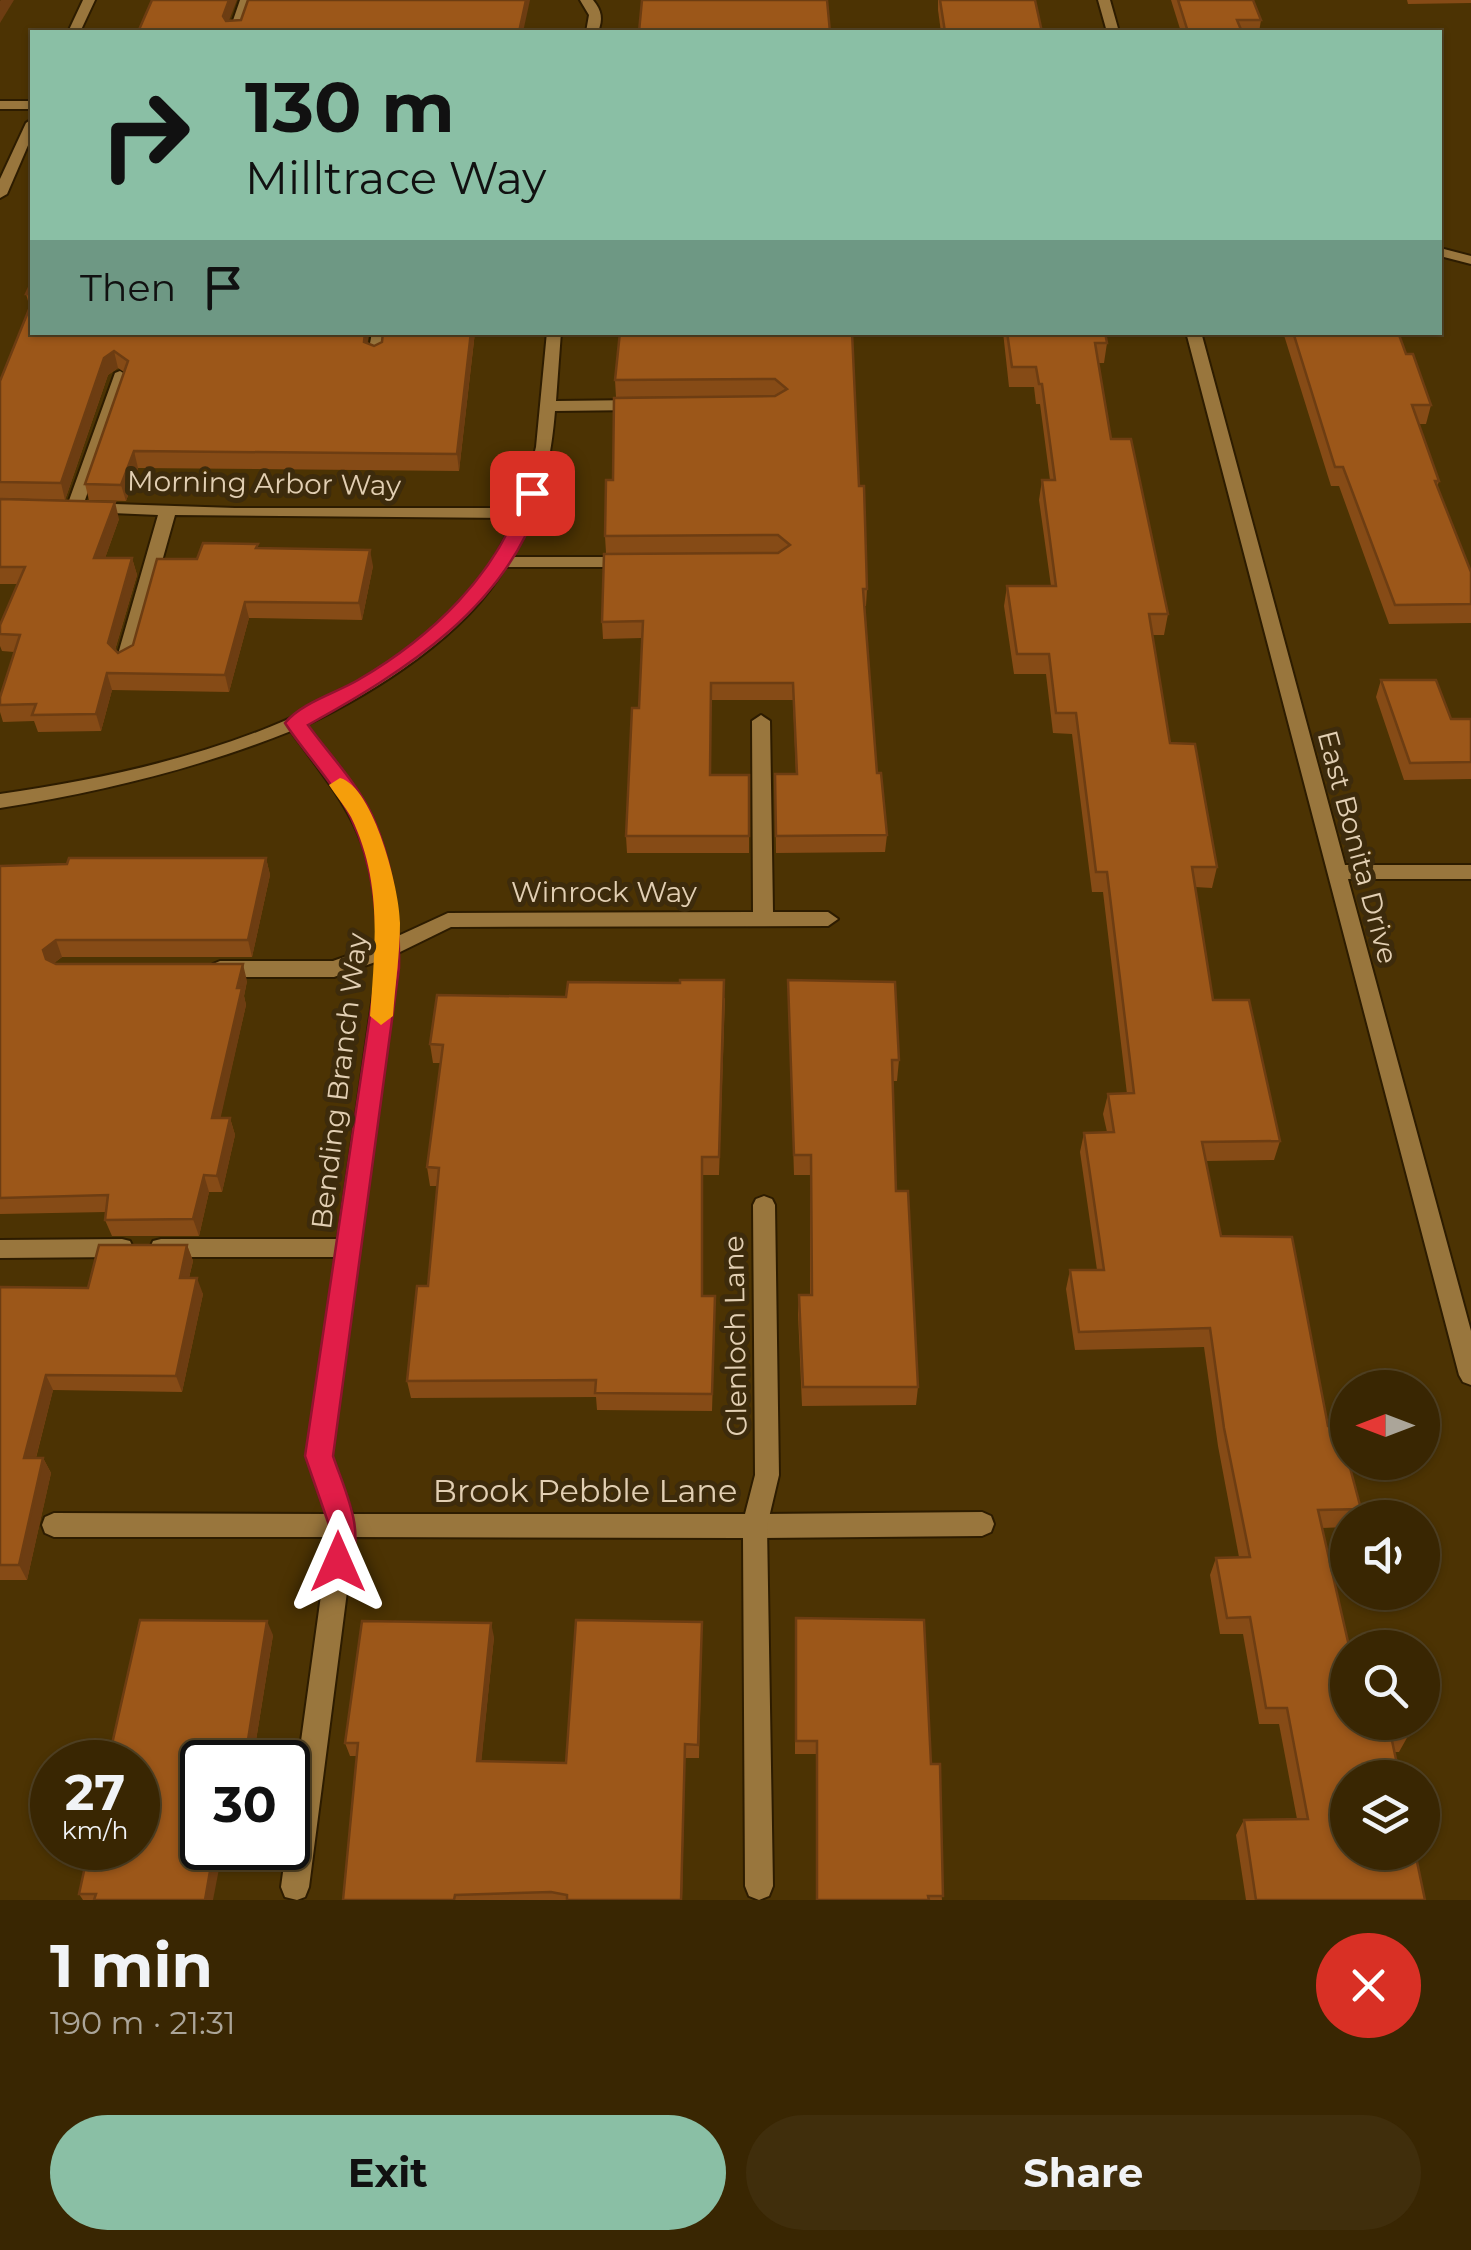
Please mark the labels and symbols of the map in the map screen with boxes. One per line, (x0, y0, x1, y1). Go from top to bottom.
pin (490, 451, 575, 536)
street label: Morning Arbor Way (127, 464, 402, 502)
street label: East Bonita Drive (1310, 727, 1406, 967)
street label: Winrock Way (511, 875, 698, 909)
street label: Bending Branch Way (304, 930, 374, 1231)
street label: Glenloch Lane (716, 1235, 754, 1437)
north arrow (1330, 1370, 1440, 1480)
street label: Brook Pebble Lane (433, 1471, 737, 1510)
position arrow (286, 1510, 390, 1614)
speed limit sign: 30 (180, 1740, 310, 1870)

